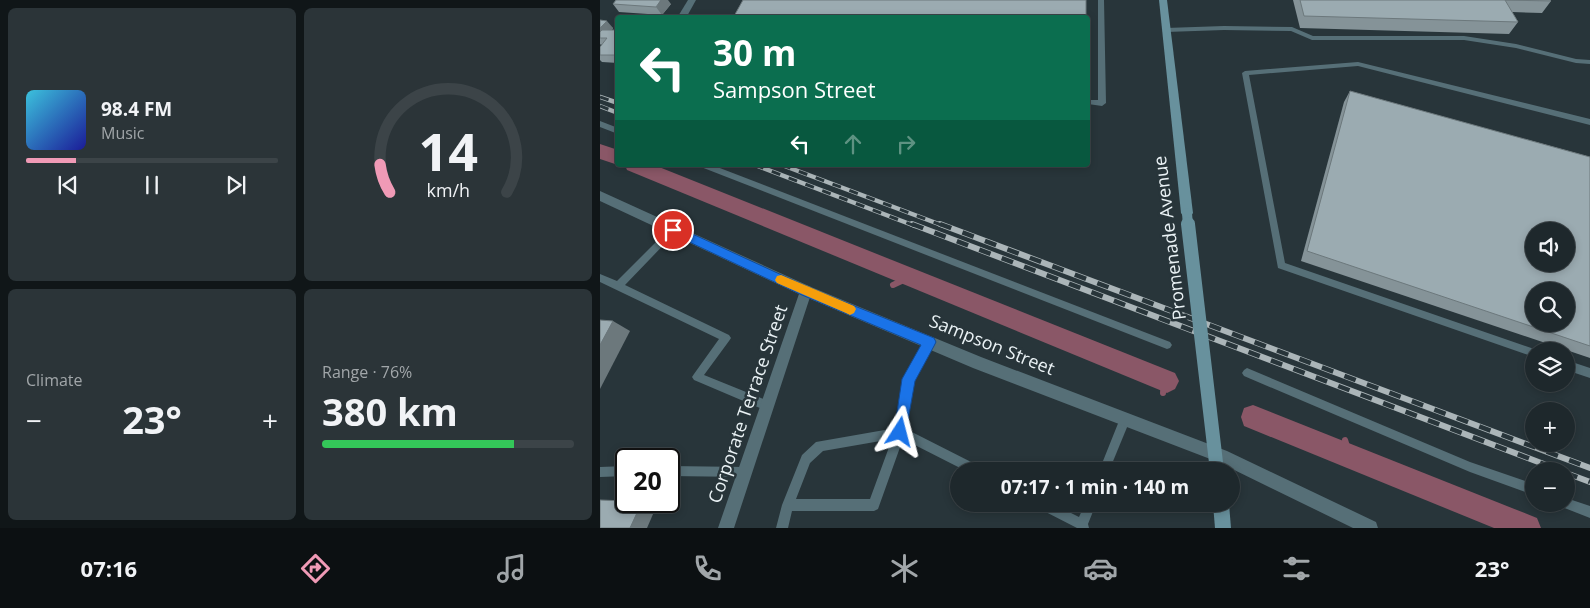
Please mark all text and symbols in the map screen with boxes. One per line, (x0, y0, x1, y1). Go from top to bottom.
text: 30 m (713, 29, 796, 76)
icon: left (630, 35, 695, 100)
text: Sampson Street (713, 74, 876, 104)
text: 98.4 FM (101, 96, 172, 122)
text: 14 (418, 115, 478, 186)
text: Music (101, 122, 145, 144)
icon: left (786, 130, 814, 158)
icon: ahead (839, 130, 867, 158)
icon: right (892, 130, 920, 158)
street label: Promenade Avenue (1147, 155, 1191, 322)
icon: previous (54, 171, 82, 199)
icon: pause (138, 171, 166, 199)
icon: next (222, 171, 250, 199)
text: km/h (426, 178, 470, 202)
pin (652, 209, 694, 251)
icon: arrive (659, 216, 687, 244)
map controls (1525, 222, 1575, 512)
button: sound (1525, 222, 1575, 272)
button: search (1525, 282, 1575, 332)
street label: Corporate Terrace Street (702, 301, 792, 506)
street label: Sampson Street (926, 308, 1059, 380)
button: layers (1525, 342, 1575, 392)
text: Range · 76% (322, 361, 412, 383)
text: Climate (26, 369, 83, 391)
text: 380 km (322, 385, 458, 437)
text: 23° (122, 393, 182, 445)
text: − (26, 401, 42, 439)
text: + (262, 401, 278, 439)
button: + (1525, 402, 1575, 452)
position arrow (873, 405, 925, 457)
speed limit sign: 20 (615, 448, 680, 513)
button: − (1525, 462, 1575, 512)
text: 07:17 · 1 min · 140 m (1001, 474, 1189, 500)
icon: directions (298, 551, 333, 586)
icon: music (494, 551, 529, 586)
icon: phone (690, 551, 725, 586)
icon: climate (887, 551, 922, 586)
icon: car (1083, 551, 1118, 586)
icon: filters (1279, 551, 1314, 586)
text: 07:16 (81, 553, 137, 583)
text: 23° (1475, 553, 1509, 583)

